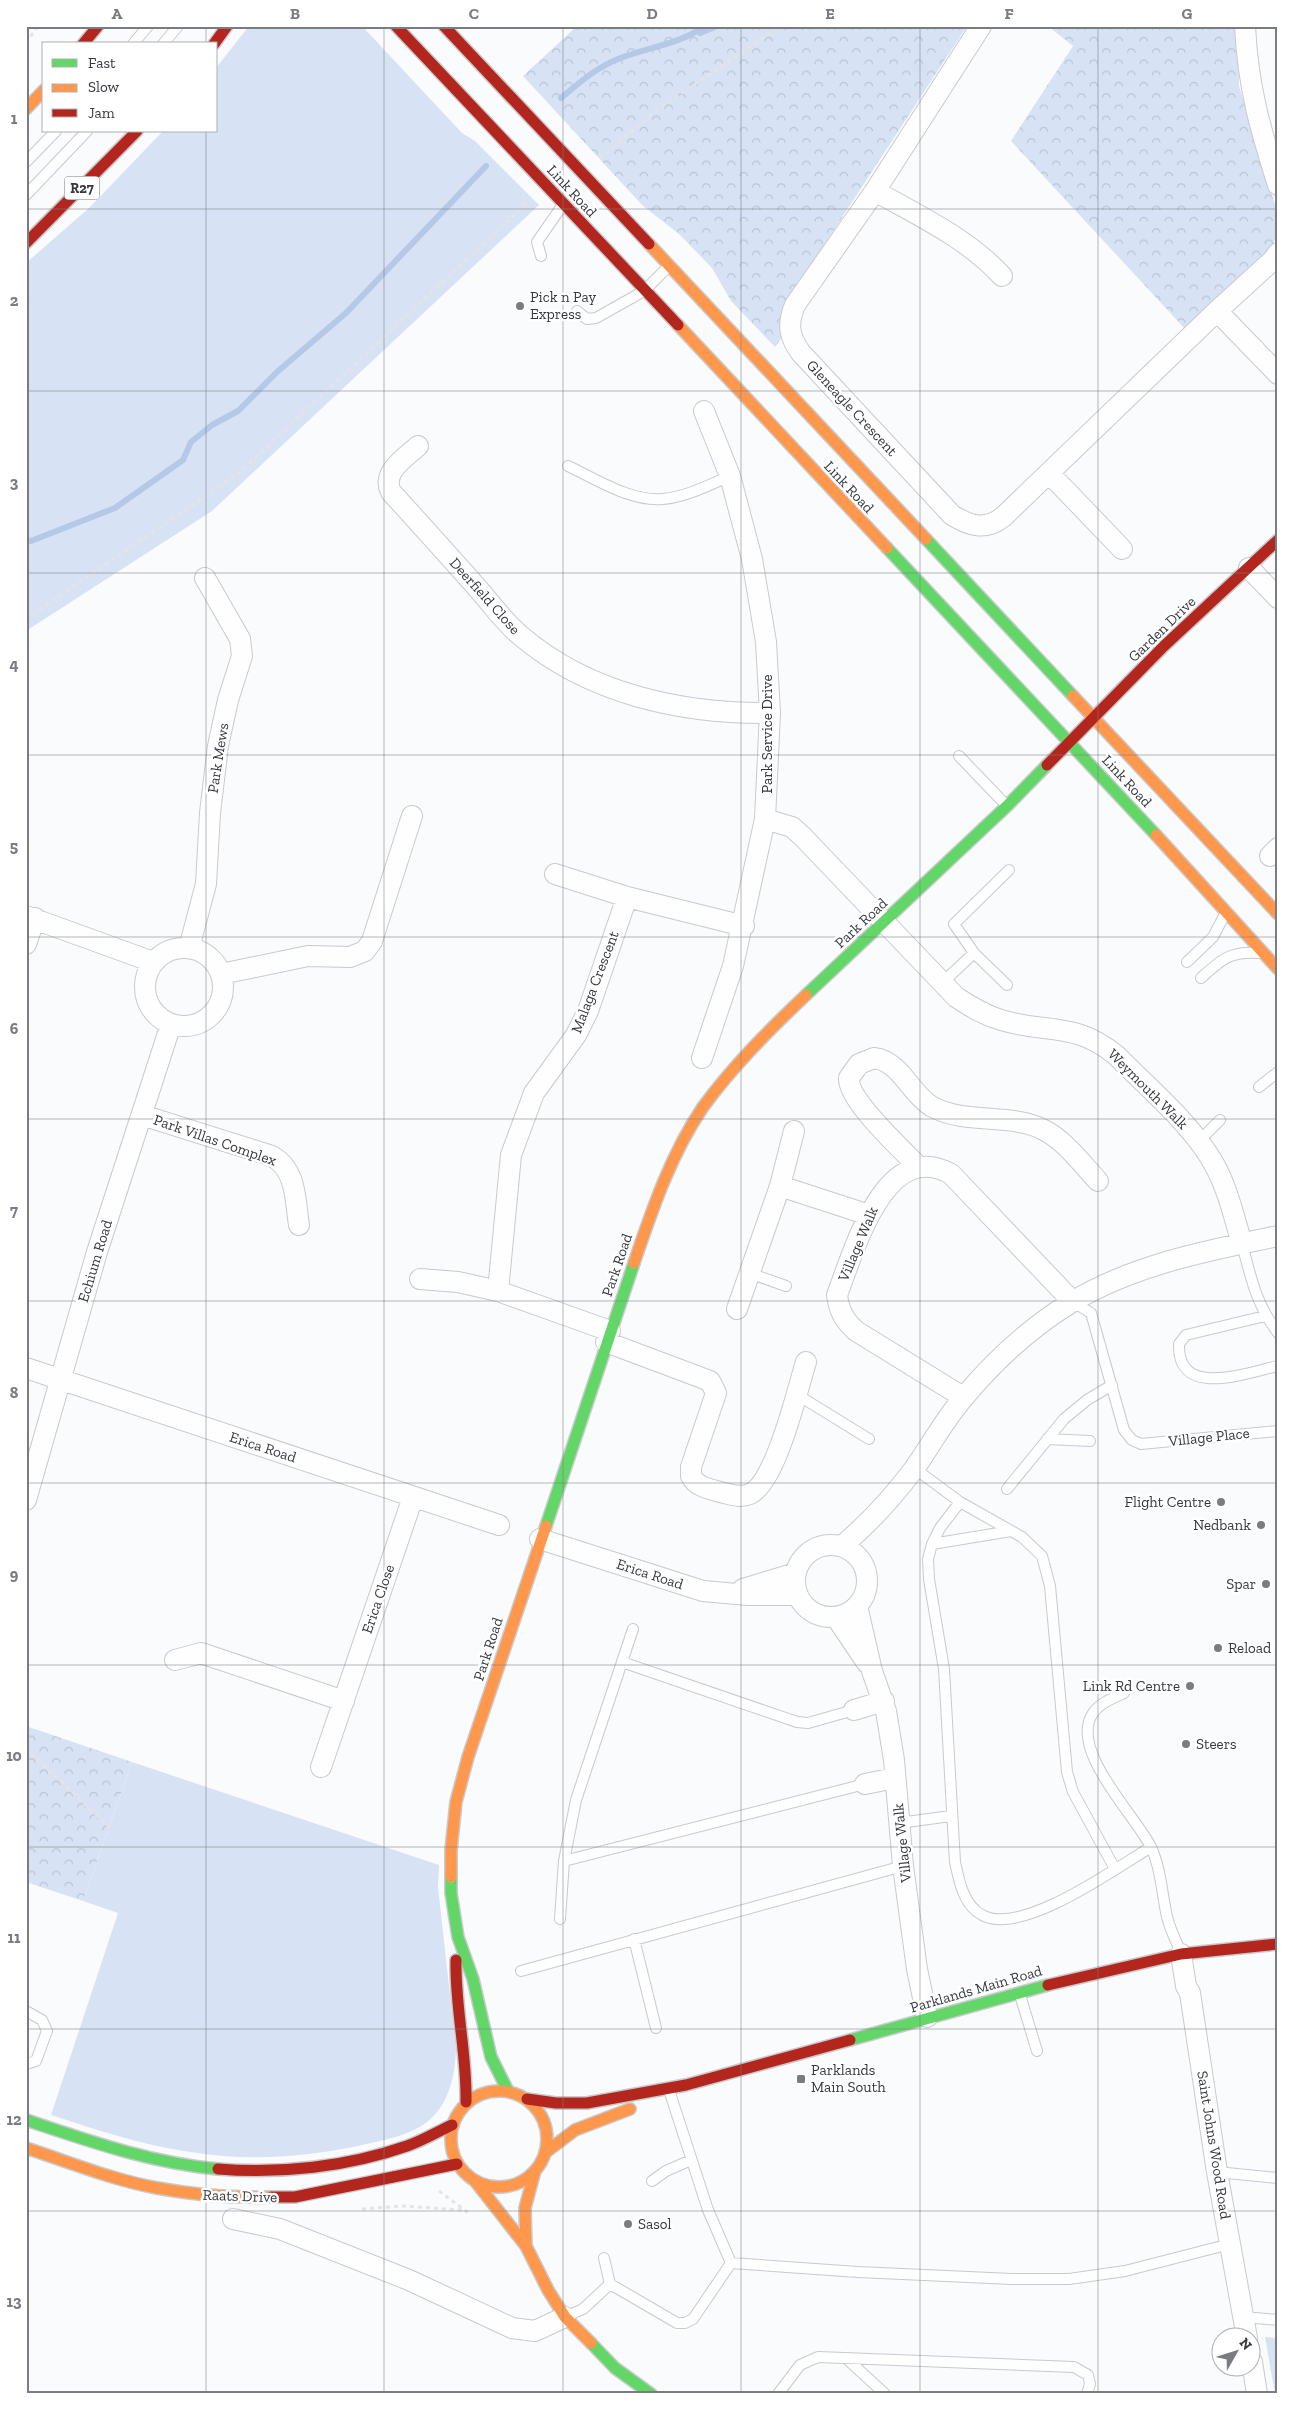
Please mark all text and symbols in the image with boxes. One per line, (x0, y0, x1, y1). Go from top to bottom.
text: A (112, 4, 123, 23)
text: B (290, 4, 300, 23)
text: C (469, 4, 479, 23)
text: D (646, 4, 658, 23)
text: E (825, 4, 835, 23)
text: F (1004, 4, 1014, 23)
text: G (1182, 4, 1193, 23)
legend (42, 42, 218, 132)
text: Fast (88, 54, 116, 72)
text: Slow (88, 78, 120, 96)
text: Jam (88, 104, 115, 122)
text: 1 (11, 109, 18, 128)
street label: Link Road (543, 161, 601, 221)
road number: R27 (64, 177, 100, 200)
place label: Pick n Pay Express (530, 288, 596, 323)
text: 2 (10, 291, 19, 310)
marker: Pick n Pay Express (514, 300, 526, 312)
street label: Gleneagle Crescent (803, 356, 901, 460)
street label: Link Road (820, 457, 878, 517)
text: 3 (10, 473, 19, 492)
street label: Deerfield Close (446, 554, 524, 638)
street label: Garden Drive (1125, 592, 1199, 666)
text: 4 (9, 655, 19, 674)
street label: Park Service Drive (758, 674, 776, 794)
street label: Park Mews (204, 722, 232, 794)
street label: Link Road (1098, 751, 1156, 811)
text: 5 (10, 837, 18, 856)
street label: Park Road (831, 894, 892, 952)
street label: Malaga Crescent (567, 928, 623, 1036)
text: 6 (10, 1019, 19, 1038)
street label: Weymouth Walk (1104, 1045, 1192, 1133)
street label: Park Villas Complex (151, 1111, 279, 1170)
text: 7 (10, 1201, 18, 1220)
street label: Village Walk (834, 1204, 882, 1285)
street label: Echium Road (74, 1217, 116, 1304)
street label: Park Road (598, 1230, 636, 1299)
text: 8 (10, 1383, 19, 1402)
street label: Village Place (1167, 1424, 1250, 1450)
street label: Erica Road (227, 1428, 299, 1466)
place label: Flight Centre (1125, 1493, 1211, 1511)
marker: Flight Centre (1215, 1496, 1227, 1508)
place label: Nedbank (1193, 1516, 1251, 1534)
marker: Nedbank (1255, 1519, 1267, 1531)
street label: Erica Road (614, 1555, 686, 1593)
street label: Erica Close (358, 1562, 398, 1636)
text: 9 (10, 1565, 19, 1584)
place label: Spar (1226, 1575, 1256, 1593)
marker: Spar (1260, 1578, 1272, 1590)
street label: Park Road (469, 1614, 507, 1683)
place label: Reload (1228, 1639, 1272, 1657)
marker: Reload (1212, 1642, 1224, 1654)
place label: Link Rd Centre (1083, 1677, 1180, 1695)
marker: Link Rd Centre (1184, 1680, 1196, 1692)
place label: Steers (1196, 1735, 1237, 1753)
marker: Steers (1180, 1738, 1192, 1750)
text: 10 (6, 1746, 22, 1765)
street label: Village Walk (889, 1802, 915, 1884)
text: 11 (8, 1928, 21, 1947)
street label: Parklands Main Road (908, 1961, 1045, 2016)
place label: Parklands Main South (811, 2061, 886, 2096)
street label: Saint Johns Wood Road (1193, 2070, 1235, 2221)
marker: Parklands Main South (795, 2073, 807, 2085)
text: 12 (6, 2110, 22, 2129)
street label: Raats Drive (202, 2186, 278, 2206)
place label: Sasol (638, 2215, 672, 2233)
marker: Sasol (622, 2218, 634, 2230)
text: 13 (7, 2292, 22, 2311)
north arrow (1212, 2328, 1262, 2378)
text: N (1236, 2335, 1256, 2354)

